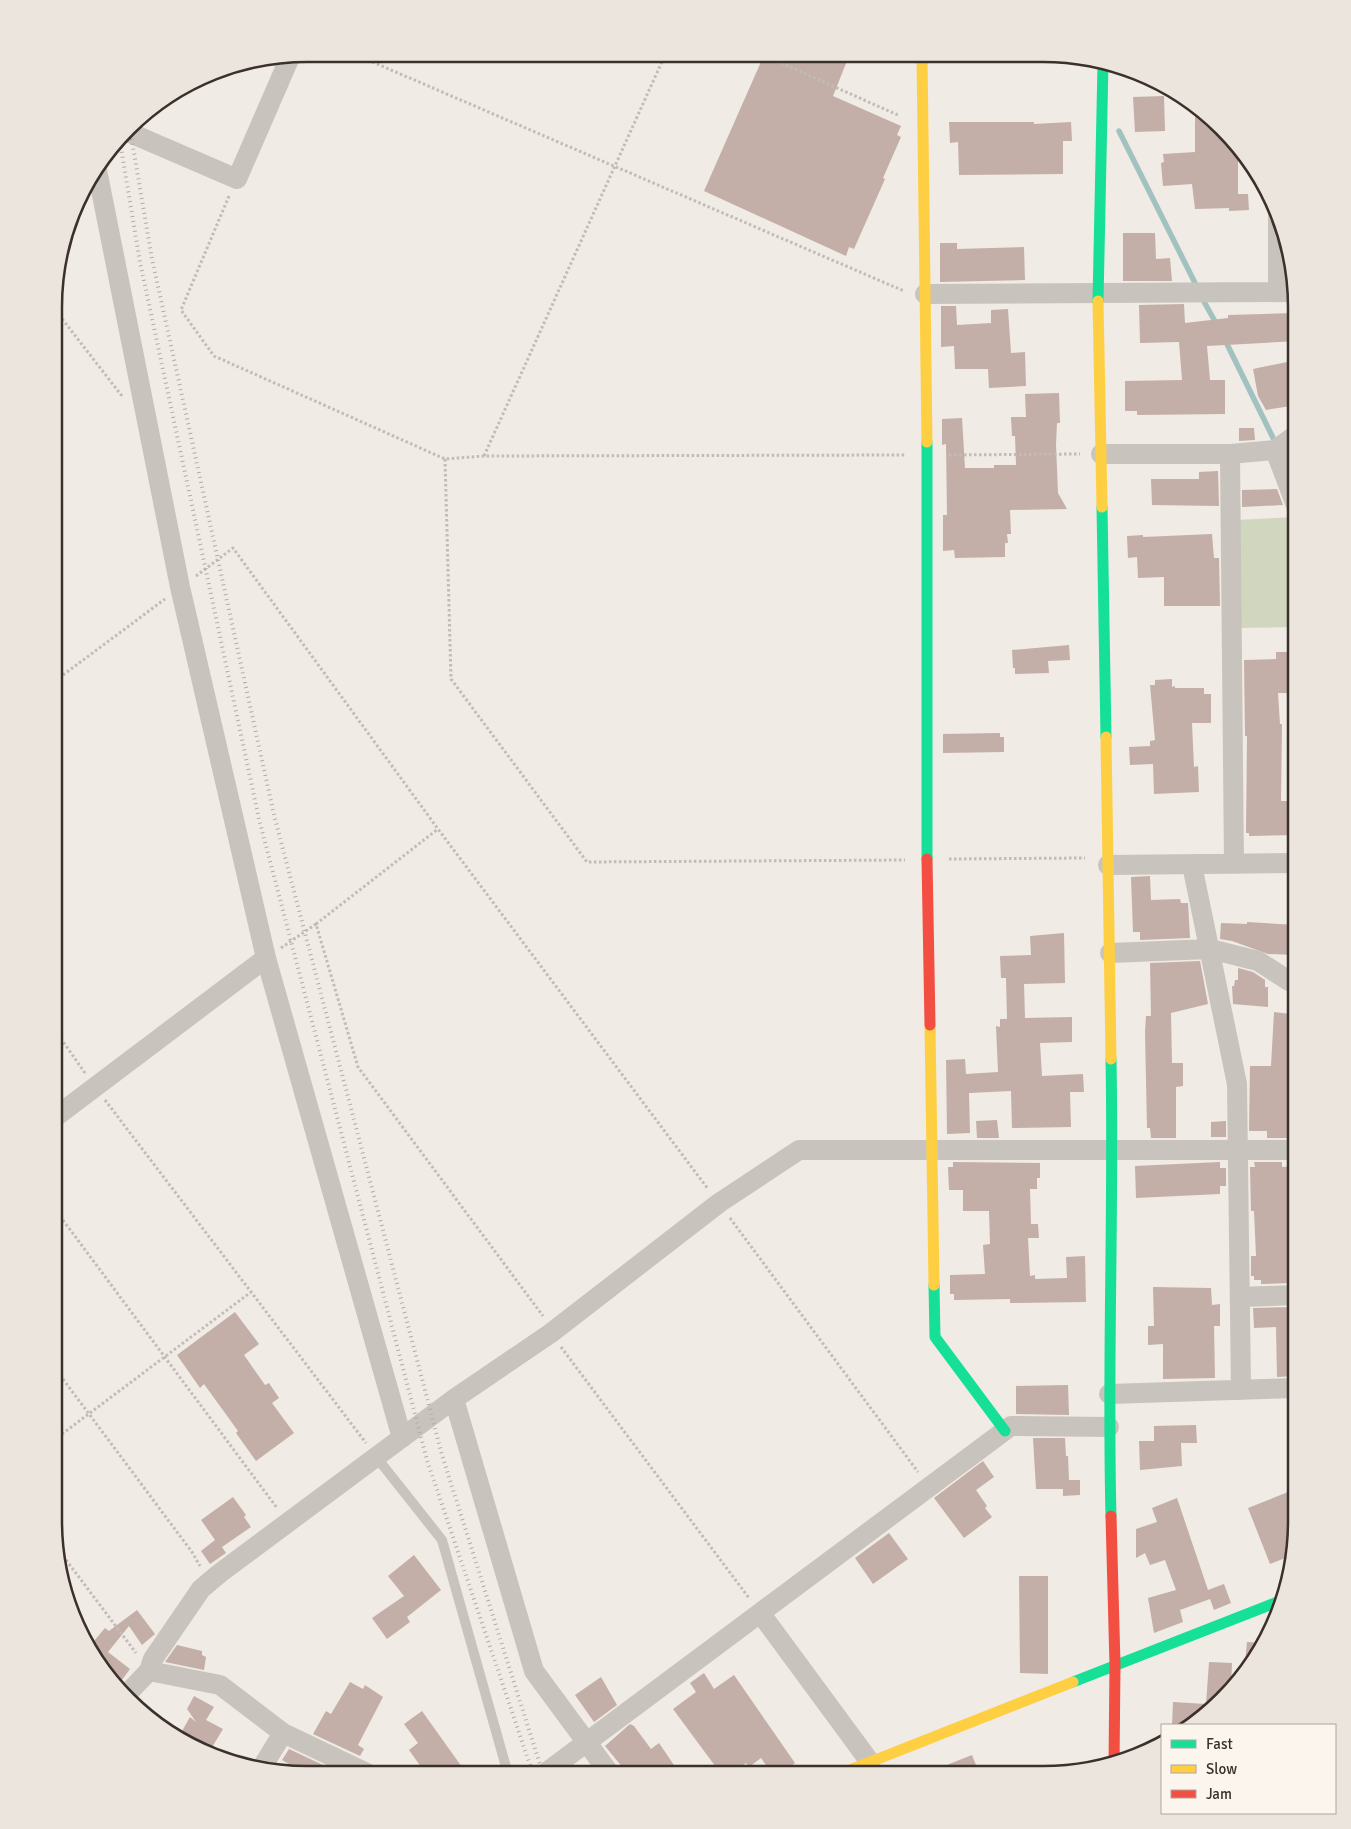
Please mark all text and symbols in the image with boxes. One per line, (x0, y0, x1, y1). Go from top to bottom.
legend (1161, 1724, 1336, 1814)
text: Fast (1206, 1735, 1233, 1753)
text: Slow (1206, 1760, 1237, 1778)
text: Jam (1206, 1785, 1232, 1803)

